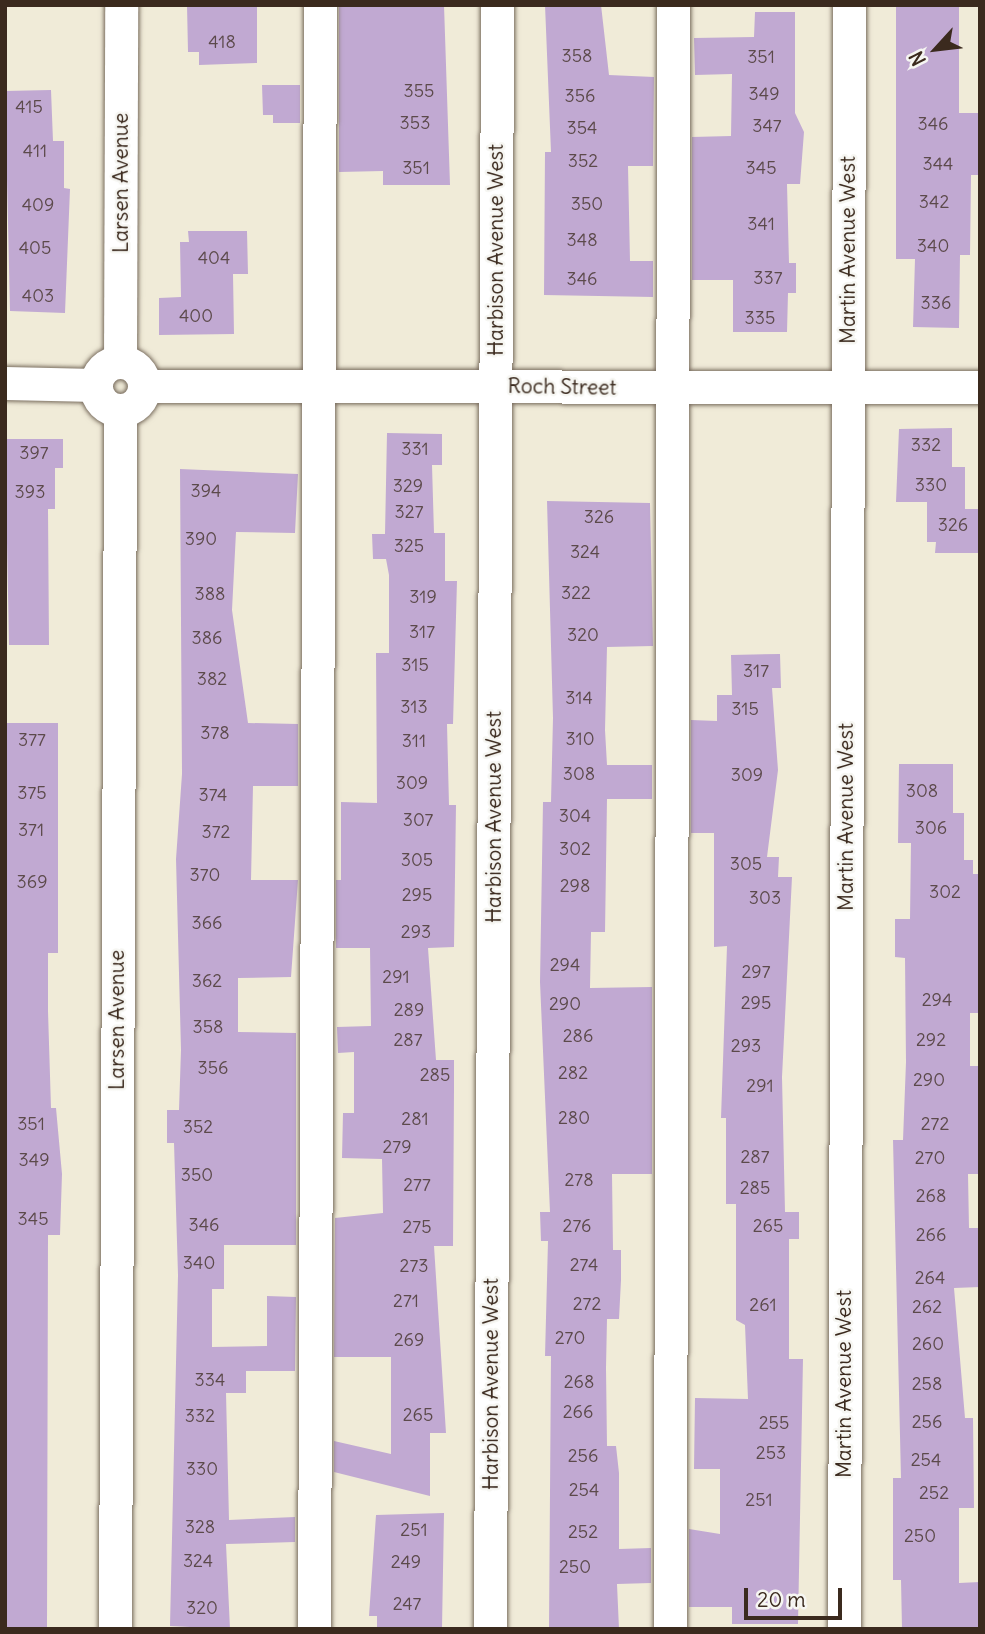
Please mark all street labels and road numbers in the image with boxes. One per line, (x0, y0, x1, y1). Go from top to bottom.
street label: Larsen Avenue (108, 113, 134, 253)
street label: Harbison Avenue West (483, 144, 509, 356)
street label: Martin Avenue West (835, 156, 861, 344)
street label: Roch Street (507, 373, 617, 401)
street label: Harbison Avenue West (481, 711, 507, 923)
street label: Martin Avenue West (833, 723, 859, 911)
street label: Larsen Avenue (104, 950, 130, 1090)
street label: Harbison Avenue West (478, 1278, 504, 1490)
street label: Martin Avenue West (831, 1290, 857, 1478)

